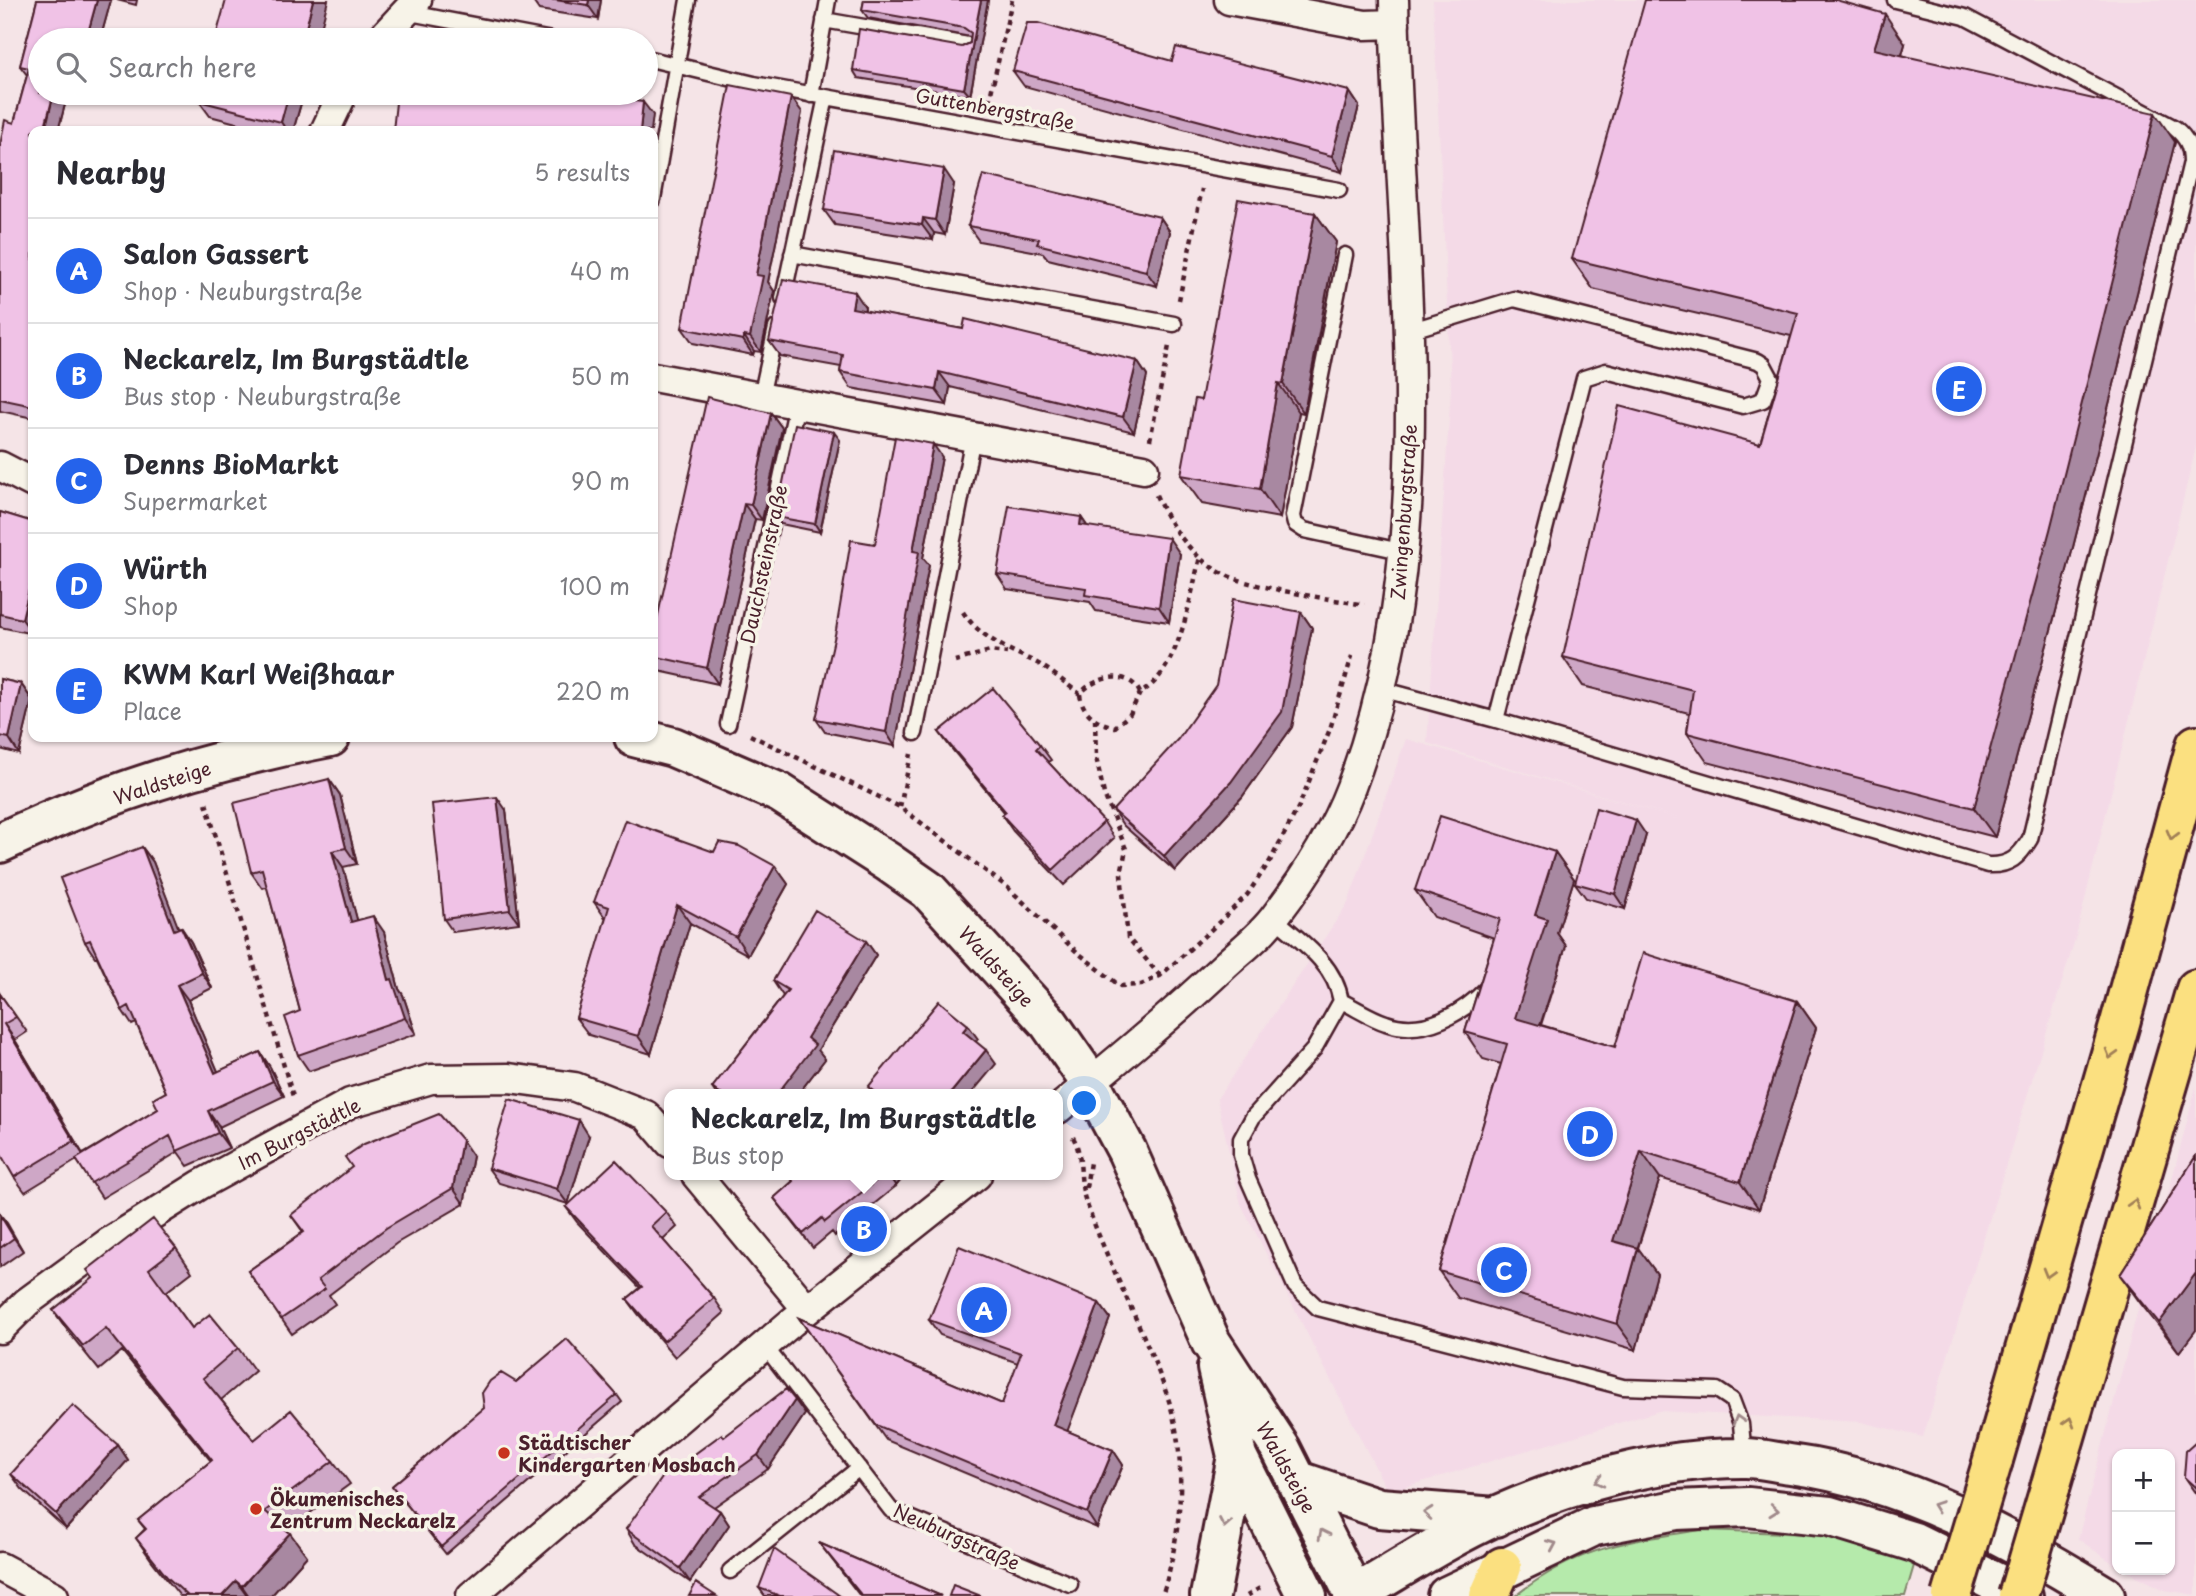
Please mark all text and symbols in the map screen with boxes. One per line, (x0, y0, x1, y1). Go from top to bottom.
search box (28, 28, 658, 105)
text: Search here (108, 47, 257, 86)
icon: search (52, 48, 90, 86)
street label: Guttenbergstraße (913, 80, 1077, 136)
text: Nearby (56, 149, 166, 194)
text: 5 results (534, 154, 630, 189)
text: Salon Gassert (123, 234, 309, 273)
text: A (70, 253, 88, 288)
text: 40 m (570, 253, 630, 288)
text: Shop · Neuburgstraße (123, 273, 362, 308)
text: Neckarelz, Im Burgstädtle (123, 339, 469, 378)
text: B (71, 358, 87, 393)
text: 50 m (570, 358, 630, 393)
pin: E (1936, 363, 1982, 415)
text: Bus stop · Neuburgstraße (123, 378, 401, 413)
street label: Zwingenburgstraße (1383, 423, 1423, 601)
text: Denns BioMarkt (123, 444, 339, 483)
text: C (70, 463, 88, 498)
text: 90 m (571, 463, 630, 498)
street label: Dauchsteinstraße (732, 482, 794, 646)
text: Supermarket (123, 483, 267, 518)
text: Würth (123, 549, 208, 588)
text: D (70, 568, 88, 603)
text: 100 m (560, 568, 630, 603)
text: Shop (123, 588, 178, 623)
text: KWM Karl Weißhaar (123, 654, 394, 693)
text: E (72, 673, 86, 708)
text: 220 m (556, 673, 630, 708)
text: Place (123, 693, 182, 728)
street label: Waldsteige (110, 753, 214, 811)
one-way arrow (2165, 829, 2180, 841)
street label: Waldsteige (953, 919, 1041, 1013)
one-way arrow (2105, 1048, 2119, 1060)
your location (1067, 1086, 1101, 1120)
popup (664, 1089, 1063, 1180)
street label: Im Burgstädtle (233, 1090, 365, 1176)
text: Neckarelz, Im Burgstädtle (691, 1098, 1036, 1137)
pin: D (1567, 1108, 1613, 1160)
text: Bus stop (691, 1137, 784, 1172)
one-way arrow (2125, 1199, 2140, 1211)
pin: B (841, 1203, 887, 1255)
pin: C (1481, 1244, 1527, 1296)
one-way arrow (2041, 1266, 2056, 1278)
pin: A (961, 1284, 1007, 1336)
one-way arrow (1732, 1414, 1747, 1426)
street label: Waldsteige (1250, 1416, 1324, 1518)
one-way arrow (2061, 1417, 2076, 1429)
place label: Städtischer Kindergarten Mosbach (518, 1428, 736, 1478)
marker: Städtischer Kindergarten Mosbach (496, 1445, 512, 1461)
map controls (2112, 1449, 2175, 1575)
button: + (2112, 1449, 2175, 1512)
one-way arrow (1593, 1473, 1605, 1487)
place label: Ökumenisches Zentrum Neckarelz (270, 1484, 456, 1534)
street label: Neuburgstraße (889, 1496, 1025, 1576)
one-way arrow (1931, 1500, 1943, 1514)
marker: Ökumenisches Zentrum Neckarelz (248, 1501, 264, 1517)
one-way arrow (1768, 1502, 1780, 1517)
one-way arrow (1422, 1506, 1433, 1521)
button: − (2112, 1512, 2175, 1575)
one-way arrow (1218, 1517, 1233, 1529)
one-way arrow (1317, 1529, 1331, 1541)
one-way arrow (1545, 1539, 1557, 1553)

